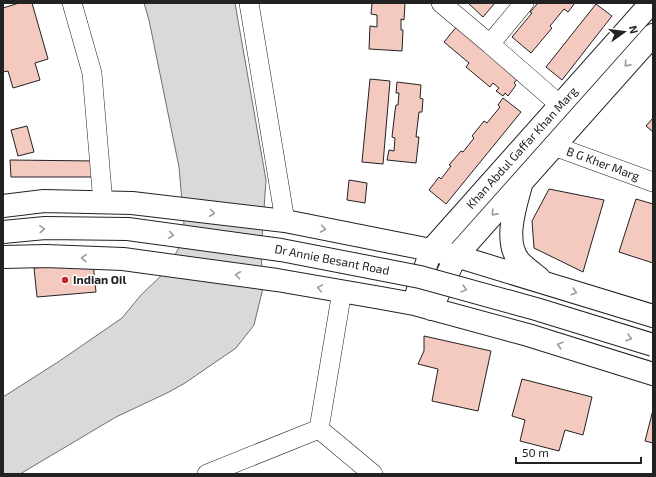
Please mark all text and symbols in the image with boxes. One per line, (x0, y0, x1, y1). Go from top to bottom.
north arrow (604, 12, 644, 52)
text: N (627, 24, 641, 35)
one-way arrow (625, 59, 632, 66)
street label: Khan Abdul Gaffar Khan Marg (463, 83, 580, 211)
street label: B G Kher Marg (565, 143, 642, 183)
one-way arrow (209, 208, 215, 217)
one-way arrow (491, 208, 499, 216)
one-way arrow (39, 224, 45, 233)
one-way arrow (320, 224, 326, 232)
one-way arrow (168, 230, 174, 239)
street label: Dr Annie Besant Road (273, 241, 391, 277)
one-way arrow (81, 253, 87, 262)
one-way arrow (235, 271, 241, 280)
place label: Indian Oil (73, 272, 126, 286)
marker: Indian Oil (60, 275, 70, 285)
one-way arrow (317, 284, 323, 292)
one-way arrow (460, 284, 467, 293)
one-way arrow (570, 287, 577, 295)
one-way arrow (625, 333, 632, 342)
one-way arrow (557, 342, 564, 350)
scale bar (516, 439, 641, 465)
text: 50 m (522, 445, 549, 459)

